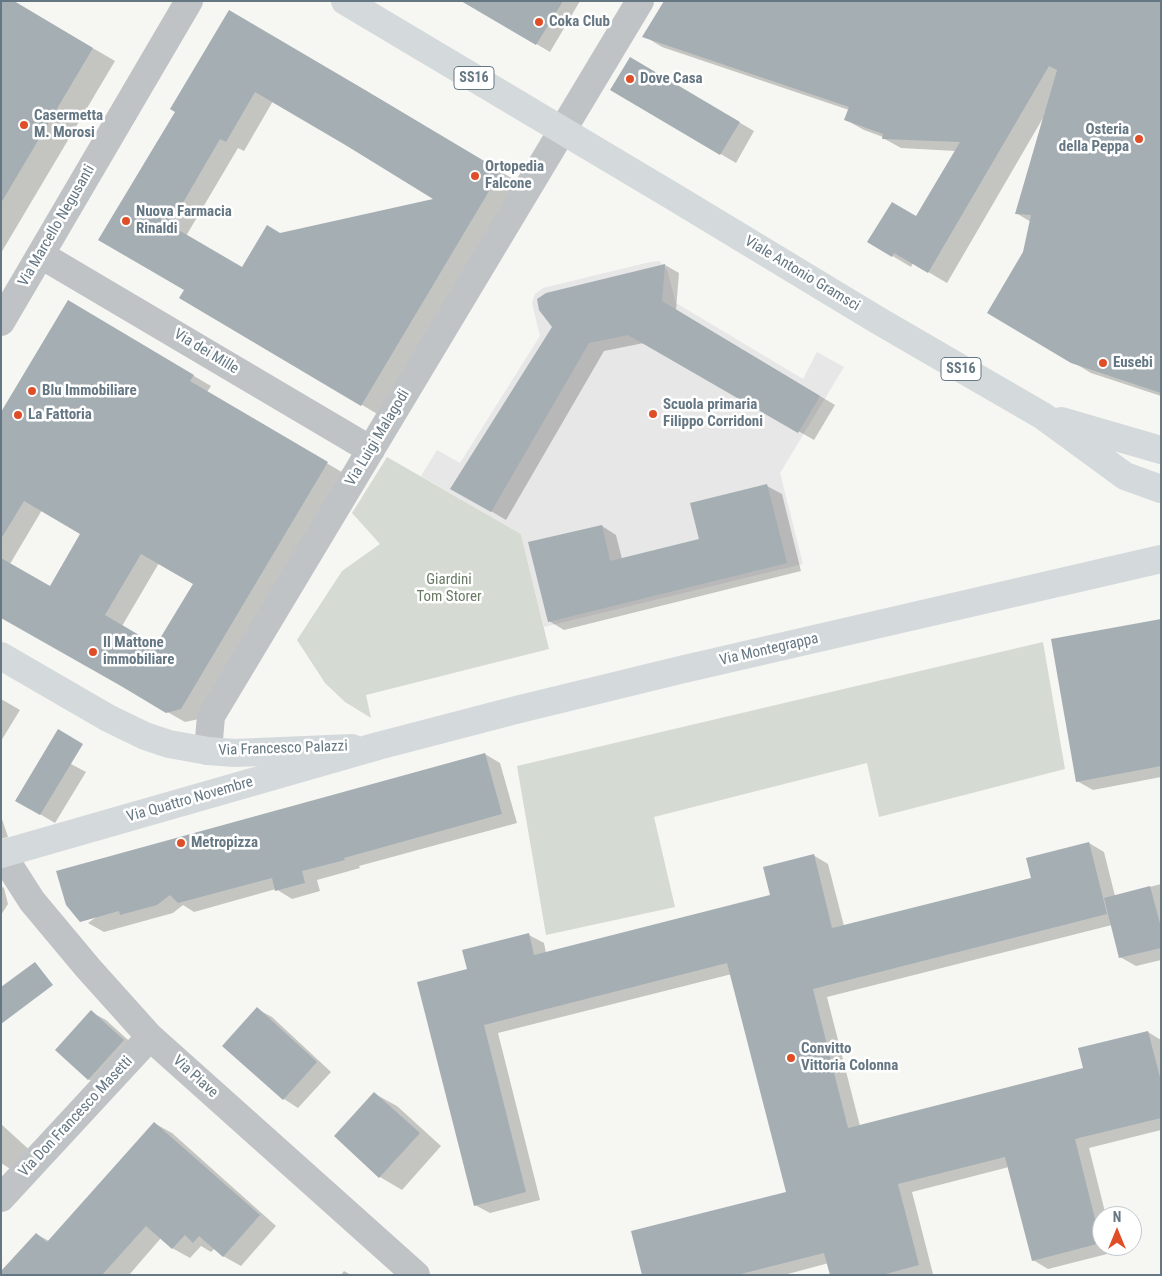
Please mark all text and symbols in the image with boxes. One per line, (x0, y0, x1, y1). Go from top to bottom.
place label: Coka Club (549, 13, 610, 31)
marker: Coka Club (533, 16, 545, 28)
road number: SS16 (454, 66, 494, 90)
place label: Dove Casa (640, 70, 703, 88)
marker: Dove Casa (624, 73, 636, 85)
place label: Casermetta M. Morosi (34, 107, 103, 142)
marker: Casermetta M. Morosi (18, 119, 30, 131)
place label: Osteria della Peppa (1059, 121, 1129, 156)
marker: Osteria della Peppa (1133, 133, 1145, 145)
place label: Ortopedia Falcone (485, 158, 544, 193)
street label: Via Marcello Negusanti (15, 162, 99, 290)
marker: Ortopedia Falcone (469, 170, 481, 182)
place label: Nuova Farmacia Rinaldi (136, 203, 232, 238)
marker: Nuova Farmacia Rinaldi (120, 215, 132, 227)
street label: Viale Antonio Gramsci (741, 232, 863, 316)
street label: Via dei Mille (170, 326, 242, 378)
place label: Eusebi (1113, 354, 1153, 372)
marker: Eusebi (1097, 357, 1109, 369)
road number: SS16 (941, 358, 981, 380)
place label: Blu Immobiliare (42, 382, 137, 400)
marker: Blu Immobiliare (26, 385, 38, 397)
street label: Via Luigi Malagodi (342, 387, 414, 489)
place label: Scuola primaria Filippo Corridoni (663, 396, 763, 431)
place label: La Fattoria (28, 406, 92, 424)
marker: Scuola primaria Filippo Corridoni (647, 408, 659, 420)
marker: La Fattoria (12, 409, 24, 421)
park label: Giardini Tom Storer (417, 571, 481, 606)
street label: Via Montegrappa (718, 630, 820, 670)
place label: Il Mattone immobiliare (103, 634, 174, 669)
marker: Il Mattone immobiliare (87, 646, 99, 658)
street label: Via Francesco Palazzi (218, 738, 348, 760)
street label: Via Quattro Novembre (125, 773, 255, 827)
place label: Metropizza (191, 834, 258, 852)
marker: Metropizza (175, 837, 187, 849)
place label: Convitto Vittoria Colonna (801, 1040, 898, 1075)
street label: Via Piave (169, 1052, 221, 1102)
marker: Convitto Vittoria Colonna (785, 1052, 797, 1064)
street label: Via Don Francesco Masetti (15, 1053, 137, 1181)
north arrow (1092, 1206, 1142, 1256)
text: N (1113, 1209, 1121, 1225)

